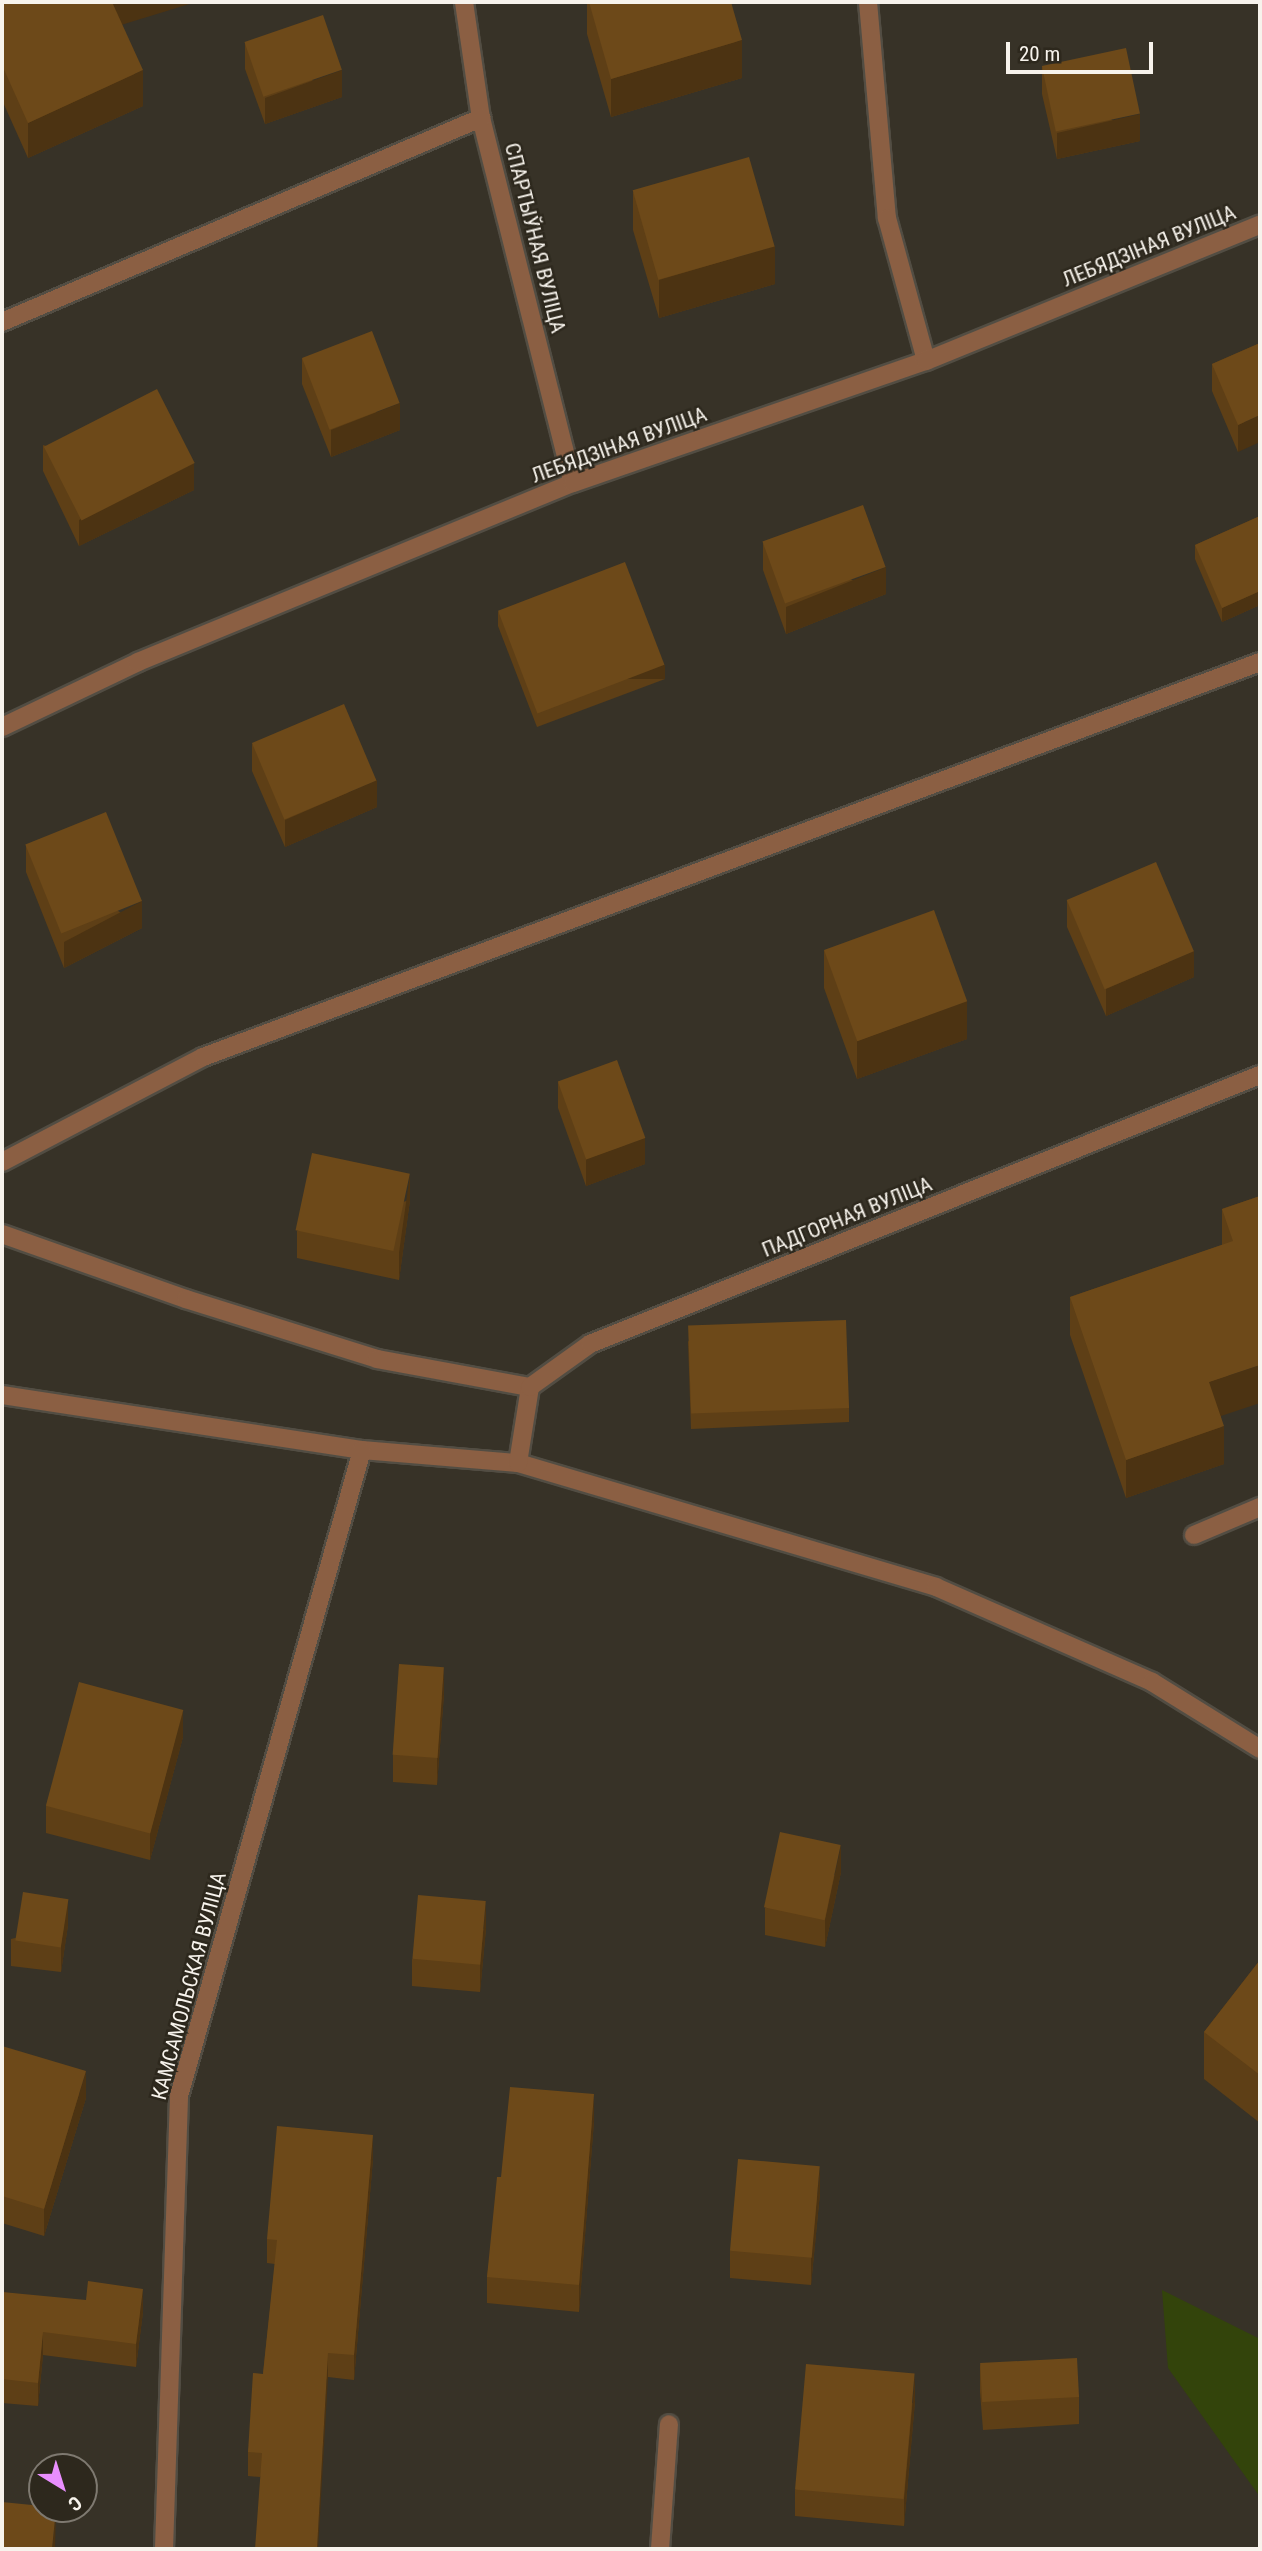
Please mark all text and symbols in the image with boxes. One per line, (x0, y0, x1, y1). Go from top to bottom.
scale bar (1010, 28, 1157, 72)
text: 20 m (1019, 42, 1060, 66)
street label: СПАРТЫЎНАЯ ВУЛІЦА (499, 140, 571, 336)
street label: ЛЕБЯДЗІНАЯ ВУЛІЦА (1059, 200, 1239, 292)
street label: ЛЕБЯДЗІНАЯ ВУЛІЦА (528, 402, 710, 488)
street label: ПАДГОРНАЯ ВУЛІЦА (758, 1171, 936, 1263)
street label: КАМСАМОЛЬСКАЯ ВУЛІЦА (146, 1869, 232, 2103)
north arrow (28, 2453, 98, 2523)
text: С (64, 2491, 86, 2516)

